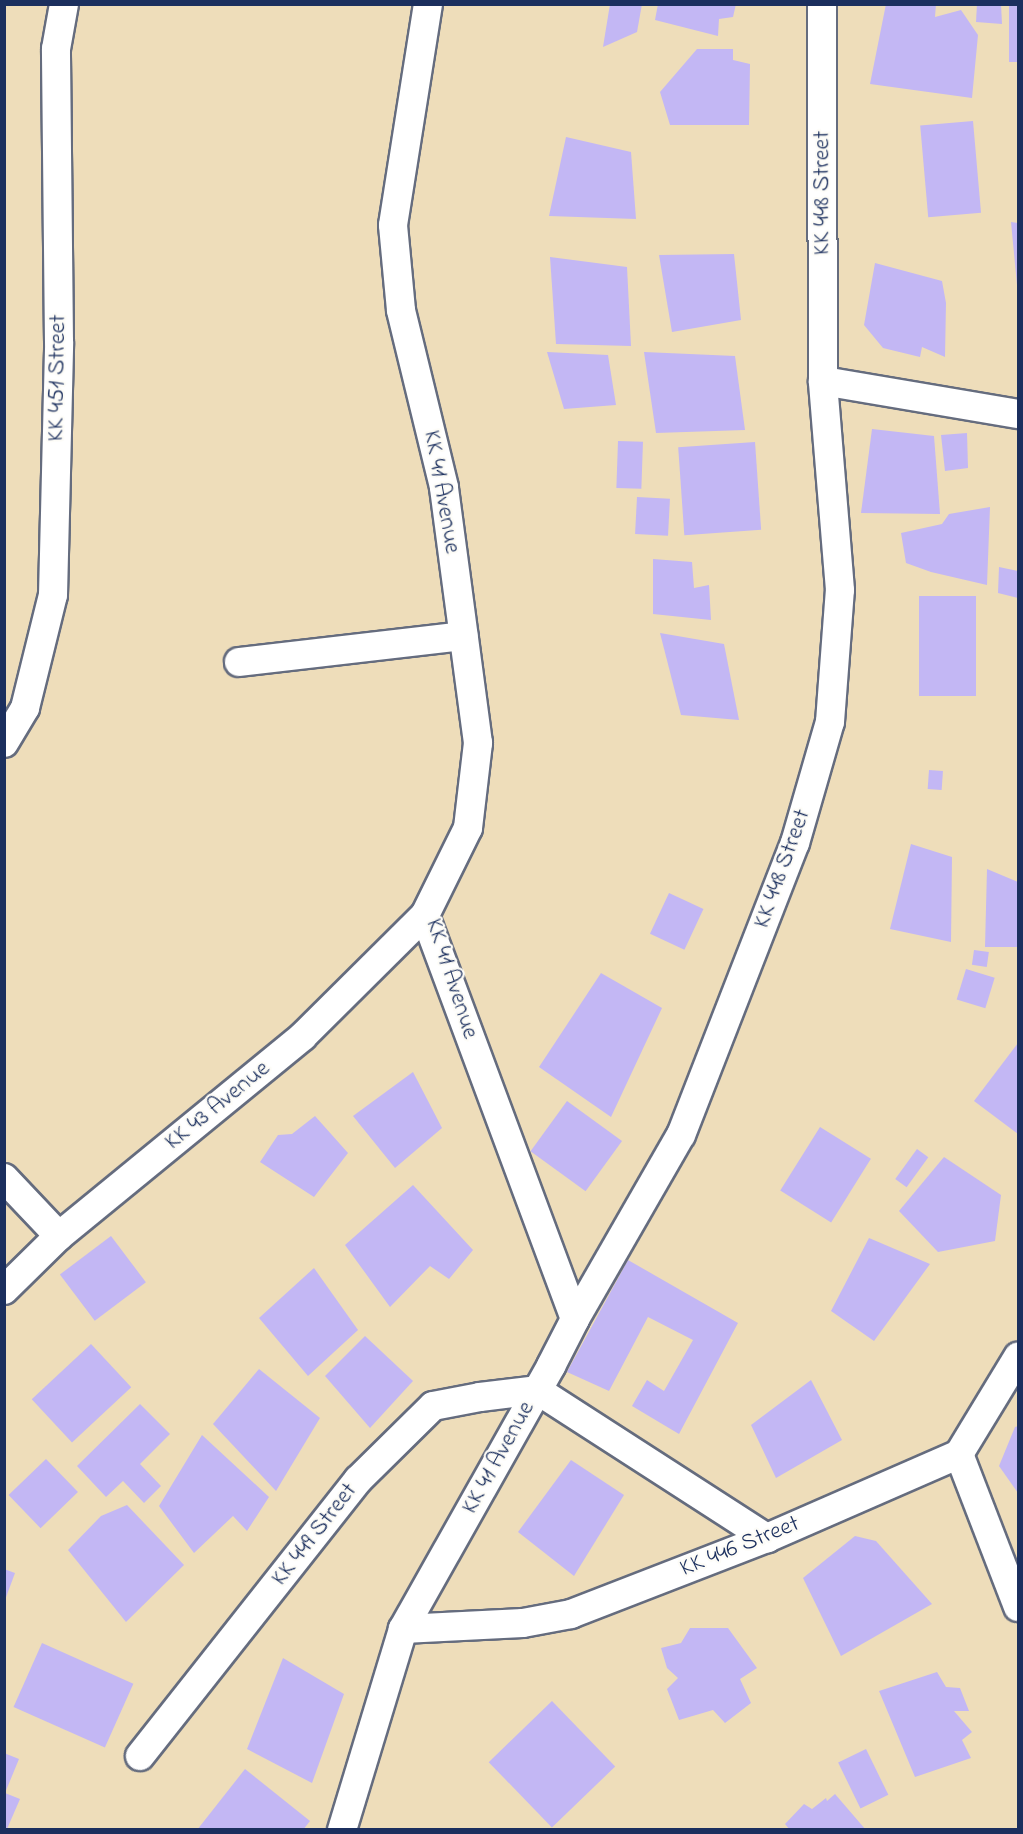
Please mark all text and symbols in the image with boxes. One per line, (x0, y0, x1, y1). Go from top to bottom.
street label: KK 448 Street (809, 131, 837, 255)
street label: KK 451 Street (42, 314, 74, 442)
street label: KK 41 Avenue (416, 428, 466, 556)
street label: KK 448 Street (748, 806, 818, 932)
street label: KK 41 Avenue (418, 915, 484, 1043)
street label: KK 43 Avenue (160, 1055, 276, 1157)
street label: KK 41 Avenue (456, 1397, 542, 1519)
street label: KK 449 Street (266, 1478, 364, 1592)
street label: KK 446 Street (676, 1510, 804, 1584)

